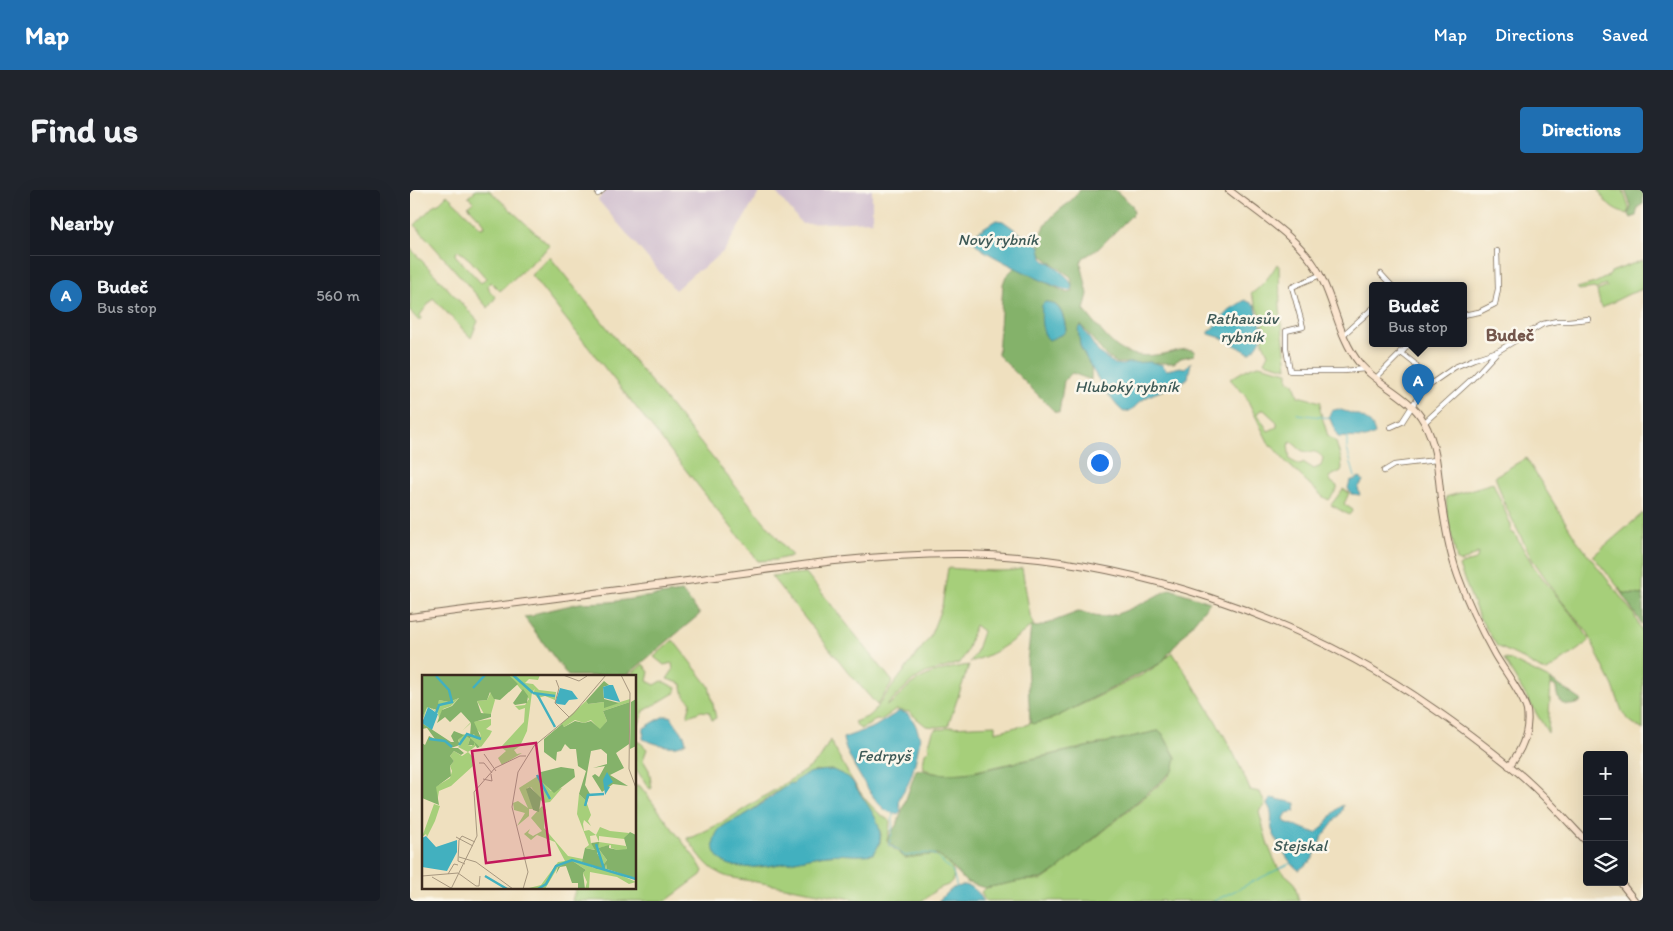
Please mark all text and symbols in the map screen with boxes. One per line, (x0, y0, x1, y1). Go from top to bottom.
text: Map (25, 21, 69, 50)
text: Map (1434, 24, 1467, 46)
text: Directions (1495, 24, 1574, 46)
text: Saved (1602, 24, 1648, 46)
button: Directions (1520, 107, 1643, 153)
text: Find us (30, 109, 138, 151)
text: Nearby (50, 210, 114, 235)
water label: Nový rybník (958, 230, 1039, 249)
text: Budeč (97, 275, 148, 298)
popup (1369, 282, 1467, 347)
text: A (61, 286, 71, 305)
text: 560 m (316, 286, 360, 305)
text: Budeč (1388, 294, 1439, 317)
text: Bus stop (97, 298, 157, 317)
water label: Rathausův rybník (1206, 309, 1280, 346)
text: Bus stop (1388, 317, 1448, 336)
district label: Budeč (1486, 324, 1535, 346)
pin: A (1402, 364, 1434, 405)
water label: Hluboký rybník (1075, 377, 1180, 396)
your location (1087, 450, 1113, 476)
inset map (422, 675, 636, 888)
water label: Fedrpyš (857, 746, 913, 765)
map controls (1583, 751, 1628, 886)
button: + (1583, 751, 1628, 796)
button: − (1583, 796, 1628, 841)
water label: Stejskal (1273, 836, 1329, 855)
button: layers (1583, 841, 1628, 886)

